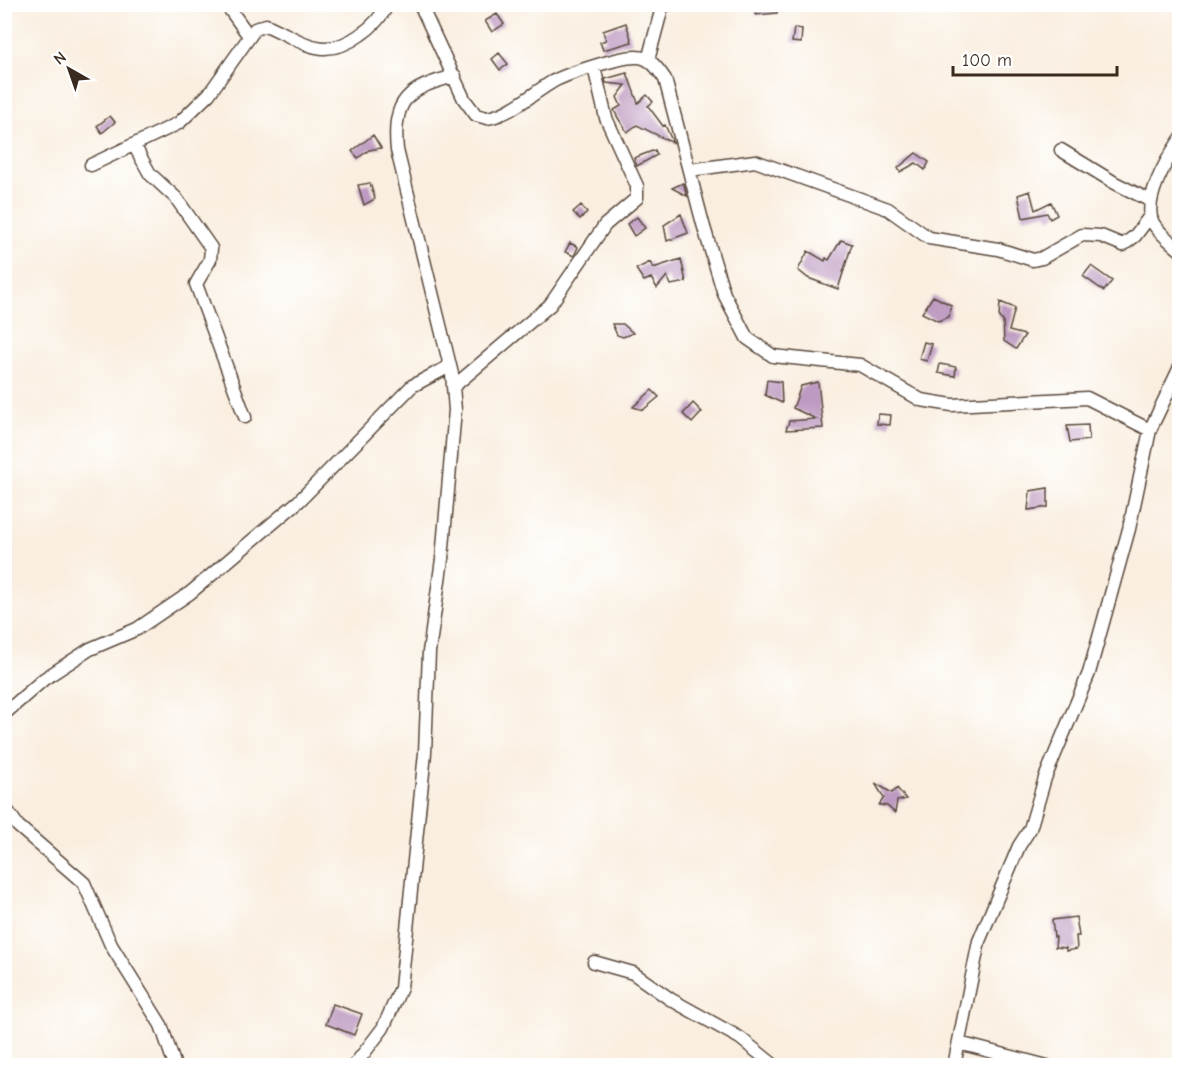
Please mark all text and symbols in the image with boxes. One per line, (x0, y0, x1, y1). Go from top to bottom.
north arrow (39, 39, 99, 99)
scale bar (953, 39, 1116, 77)
text: N (50, 48, 70, 69)
text: 100 m (962, 50, 1012, 71)

